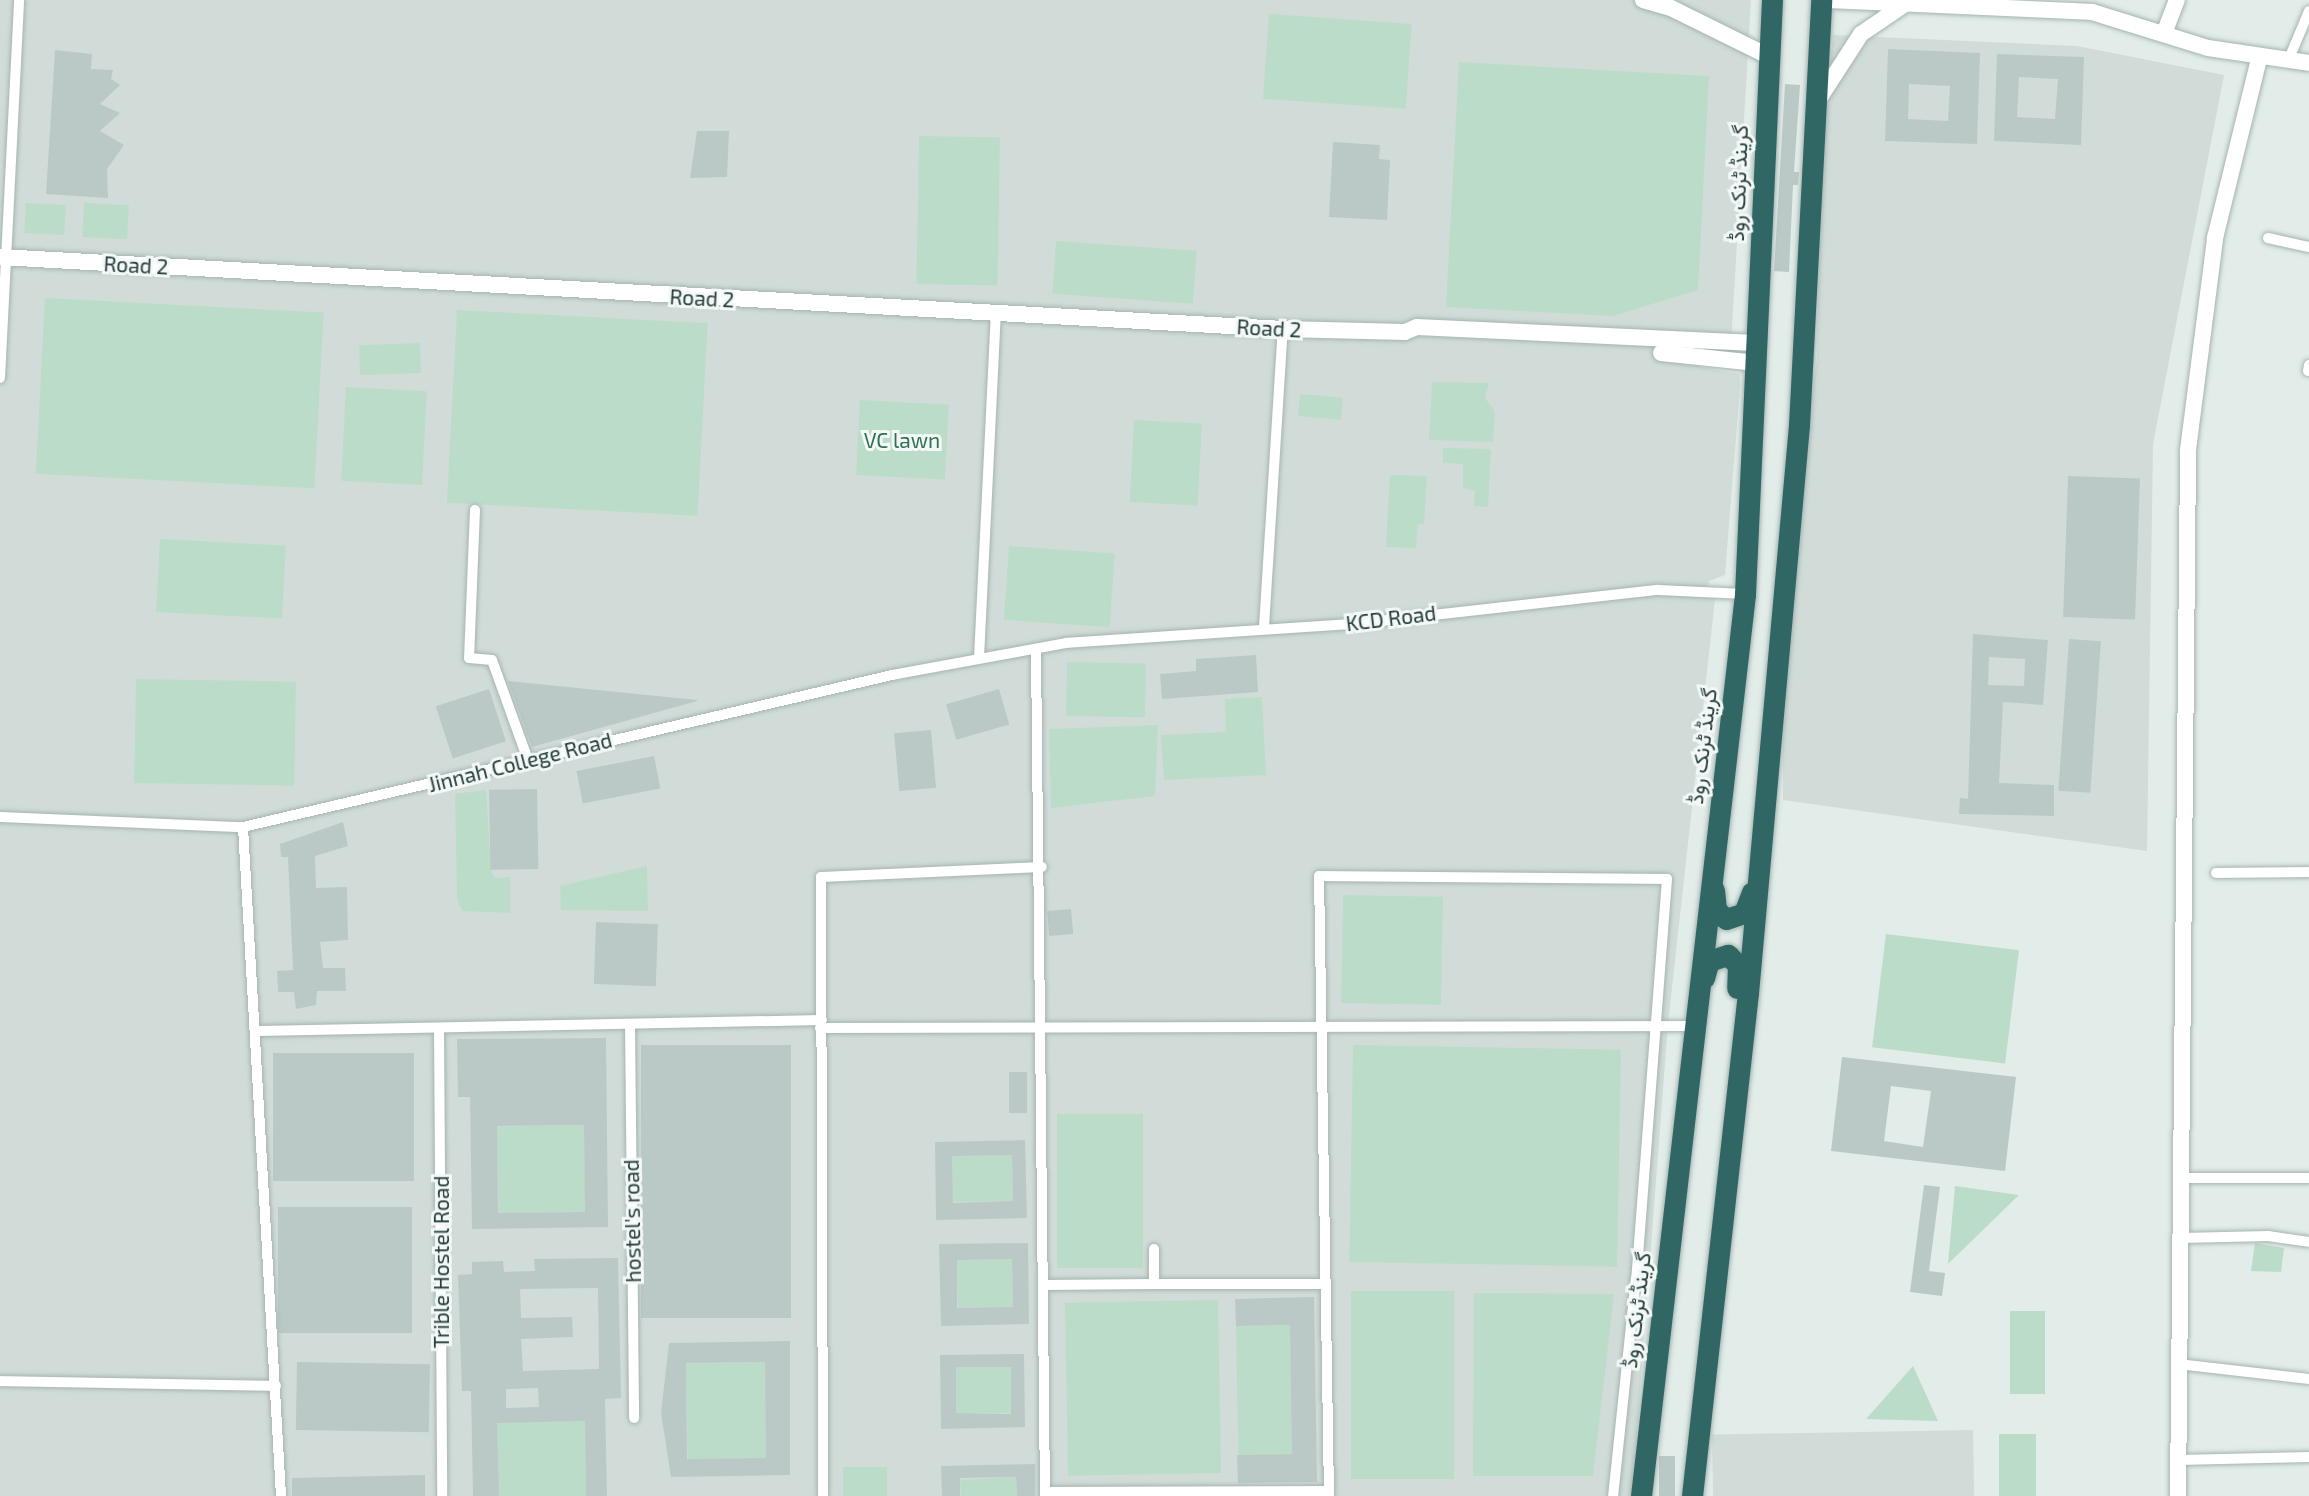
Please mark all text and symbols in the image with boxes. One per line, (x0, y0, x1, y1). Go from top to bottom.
street label: گرینڈ ٹرنک روڈ (1723, 124, 1753, 242)
street label: Road 2 (103, 251, 169, 279)
street label: Road 2 (669, 284, 735, 312)
street label: Road 2 (1236, 314, 1302, 342)
park label: VC lawn (864, 427, 940, 453)
street label: KCD Road (1344, 600, 1438, 636)
street label: گرینڈ ٹرنک روڈ (1682, 687, 1722, 805)
street label: Jinnah College Road (425, 727, 615, 797)
street label: hostel's road (618, 1159, 646, 1283)
street label: Trible Hostel Road (428, 1175, 454, 1349)
street label: گرینڈ ٹرنک روڈ (1616, 1251, 1656, 1369)

